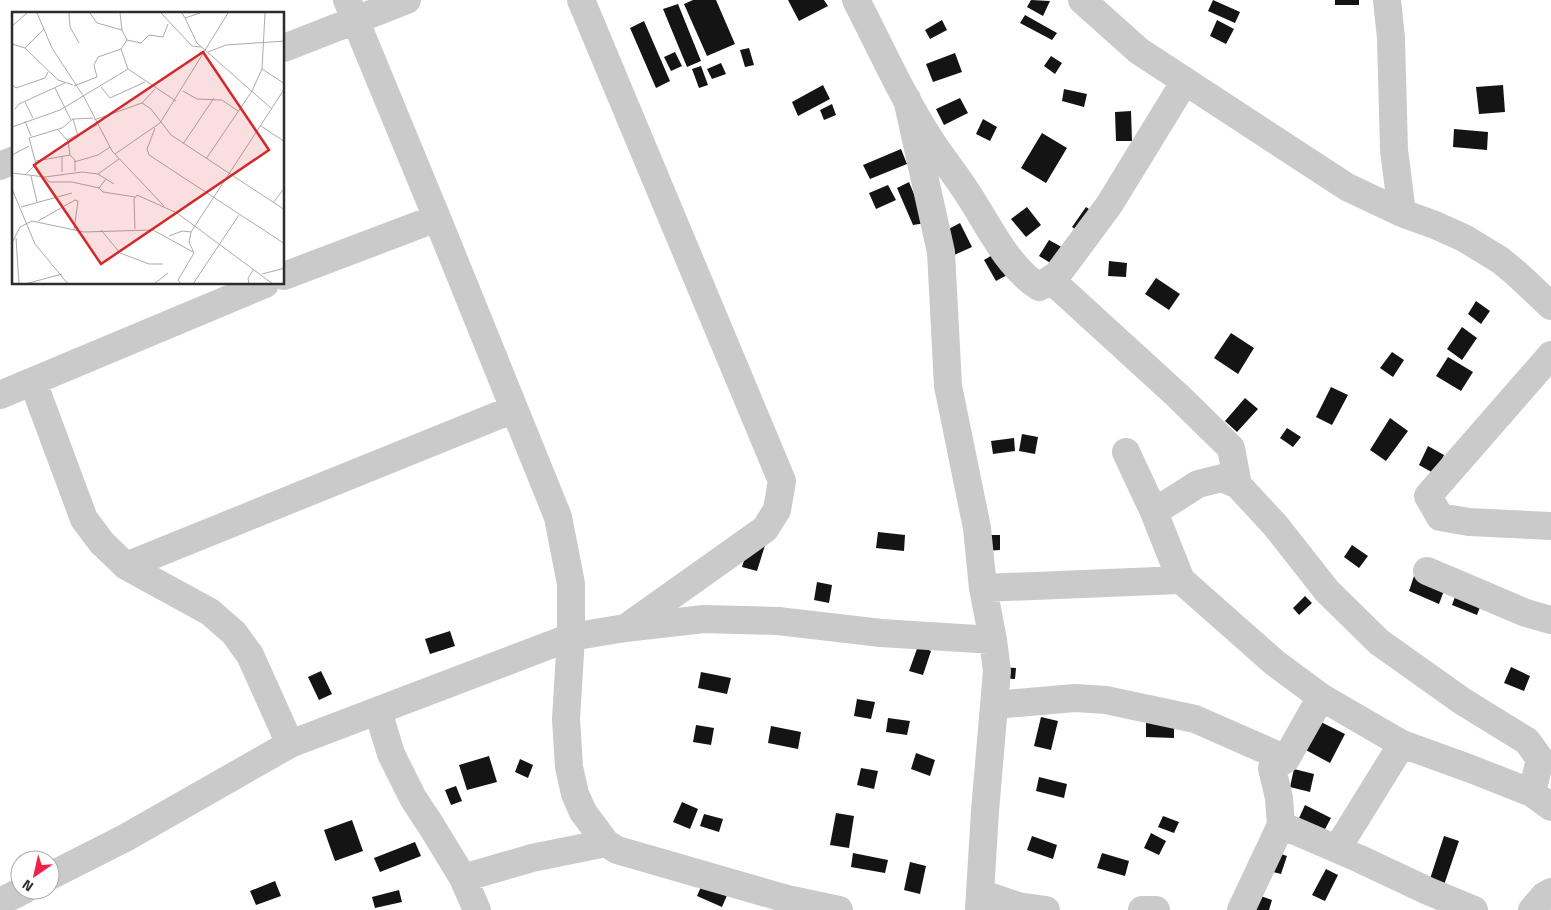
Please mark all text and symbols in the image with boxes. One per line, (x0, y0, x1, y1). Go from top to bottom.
inset map (12, 12, 285, 285)
north arrow (10, 850, 60, 900)
text: N (18, 875, 37, 898)

